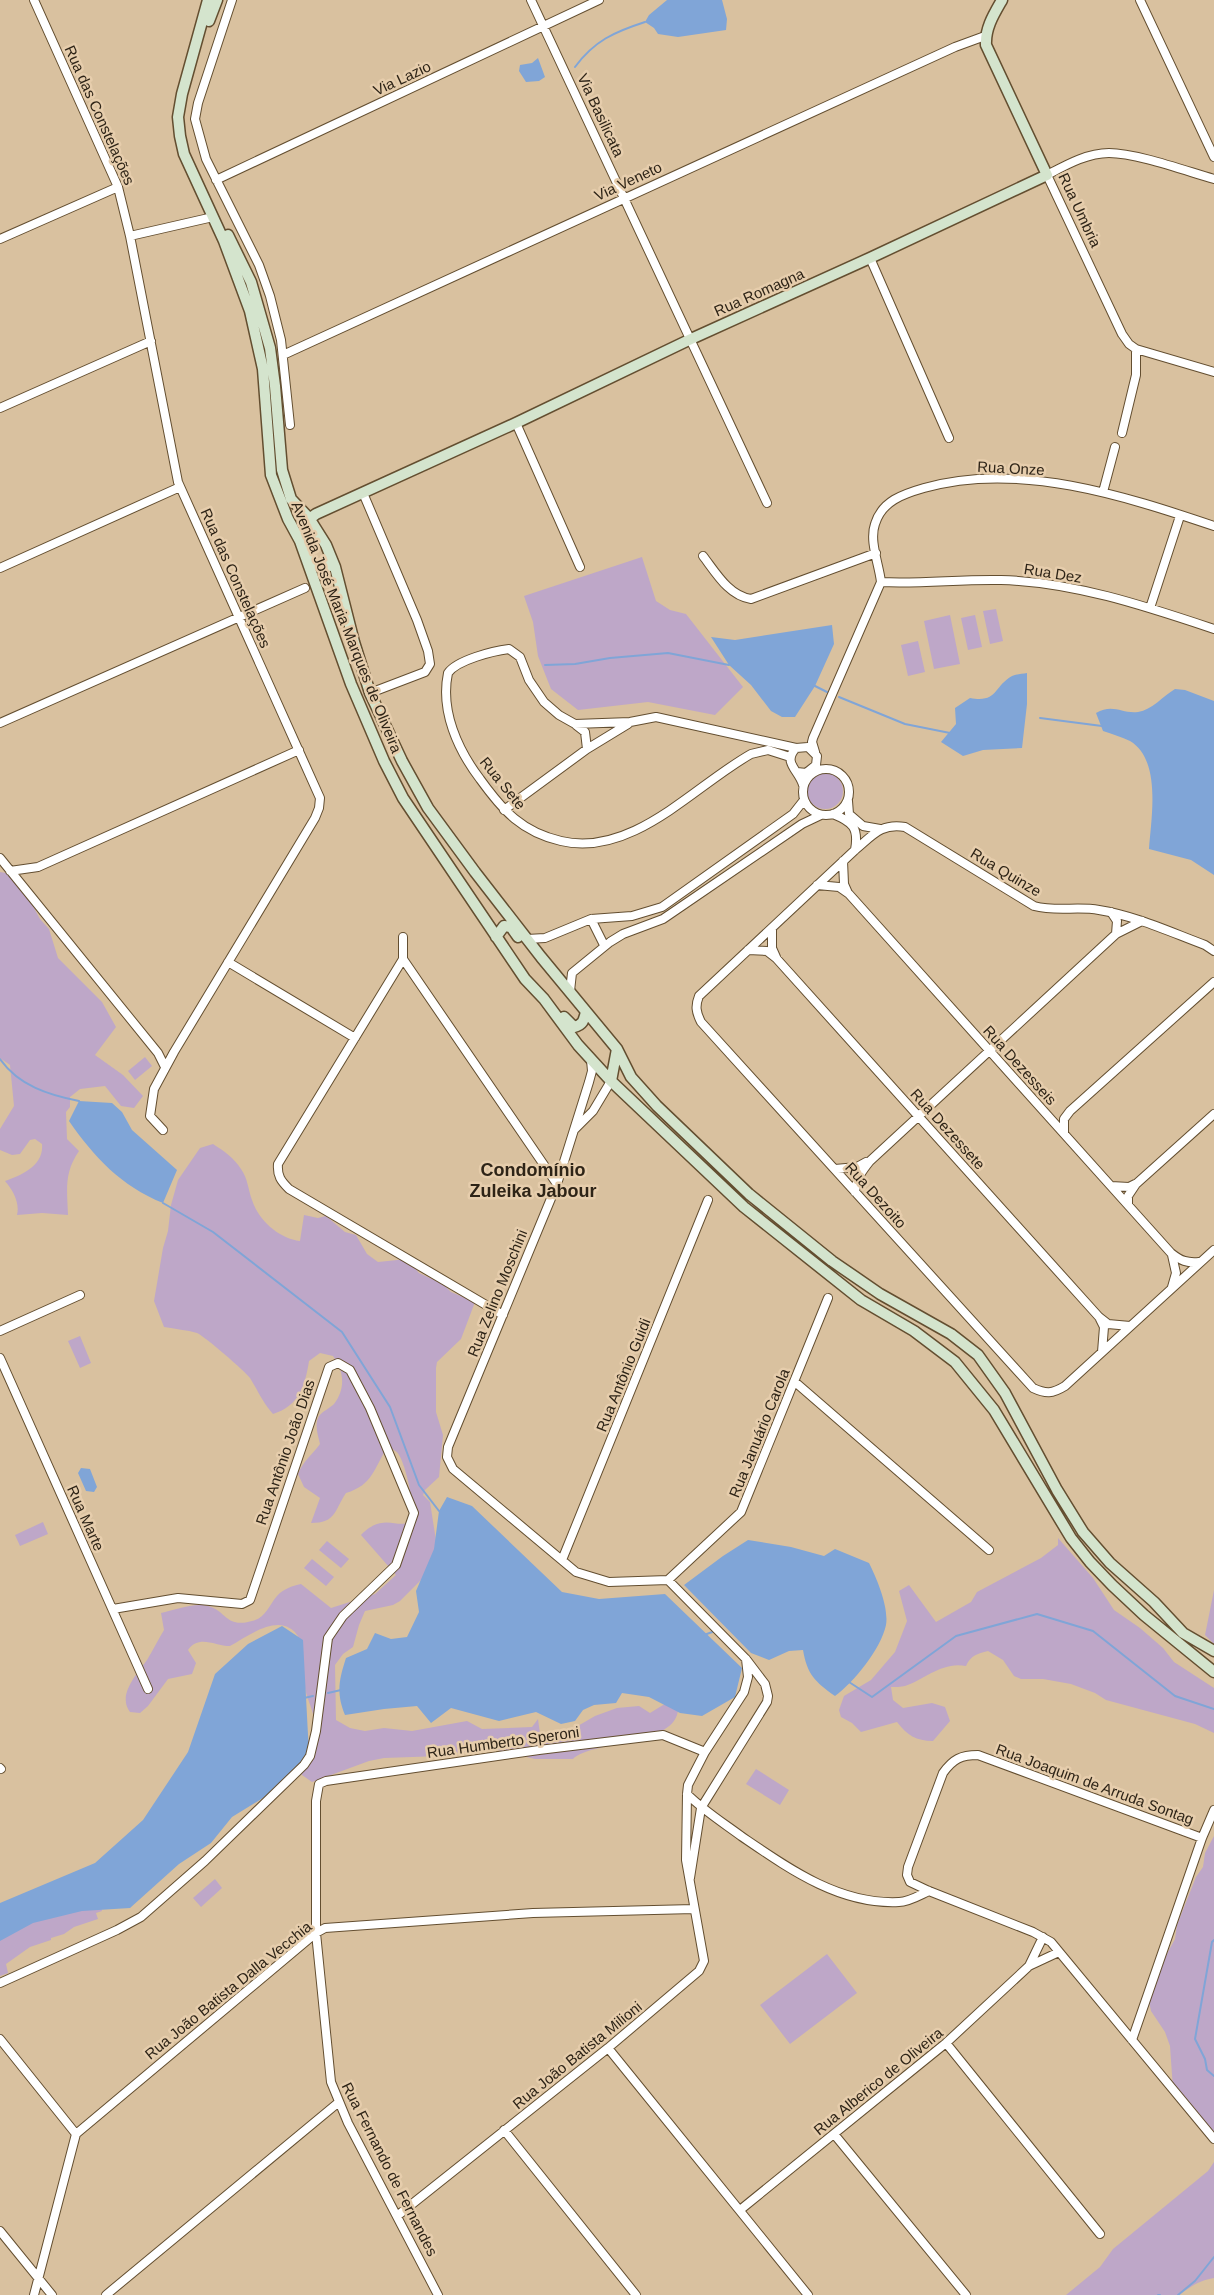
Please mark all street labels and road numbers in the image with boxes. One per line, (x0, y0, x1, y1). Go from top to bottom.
street label: Rua das Constelações (62, 43, 138, 187)
street label: Via Lazio (371, 57, 433, 99)
street label: Via Basilicata (574, 71, 628, 160)
street label: Via Veneto (592, 158, 664, 204)
street label: Rua Umbria (1055, 170, 1105, 250)
street label: Rua Romagna (711, 264, 807, 319)
street label: Rua Onze (977, 458, 1045, 478)
street label: Avenida José Maria Marques de Oliveira (289, 499, 406, 756)
street label: Rua das Constelações (198, 506, 274, 650)
street label: Rua Dez (1023, 560, 1083, 586)
street label: Rua Sete (477, 753, 529, 813)
street label: Rua Quinze (968, 844, 1044, 900)
street label: Rua Dezesseis (980, 1022, 1060, 1108)
street label: Rua Dezessete (907, 1085, 989, 1173)
street label: Rua Dezoito (842, 1159, 910, 1231)
street label: Rua Zelino Moschini (464, 1227, 530, 1359)
street label: Rua Antônio Guidi (592, 1316, 654, 1434)
street label: Rua Januário Carola (725, 1365, 793, 1500)
street label: Rua Antônio João Dias (252, 1377, 318, 1527)
street label: Rua Marte (64, 1483, 108, 1553)
street label: Rua Humberto Speroni (426, 1723, 580, 1761)
street label: Rua Joaquim de Arruda Sontag (994, 1740, 1196, 1828)
street label: Rua João Batista Dalla Vecchia (141, 1917, 315, 2062)
street label: Rua João Batista Milioni (509, 1998, 645, 2112)
street label: Rua Alberico de Oliveira (810, 2023, 946, 2138)
street label: Rua Fernando de Fernandes (339, 2079, 441, 2259)

